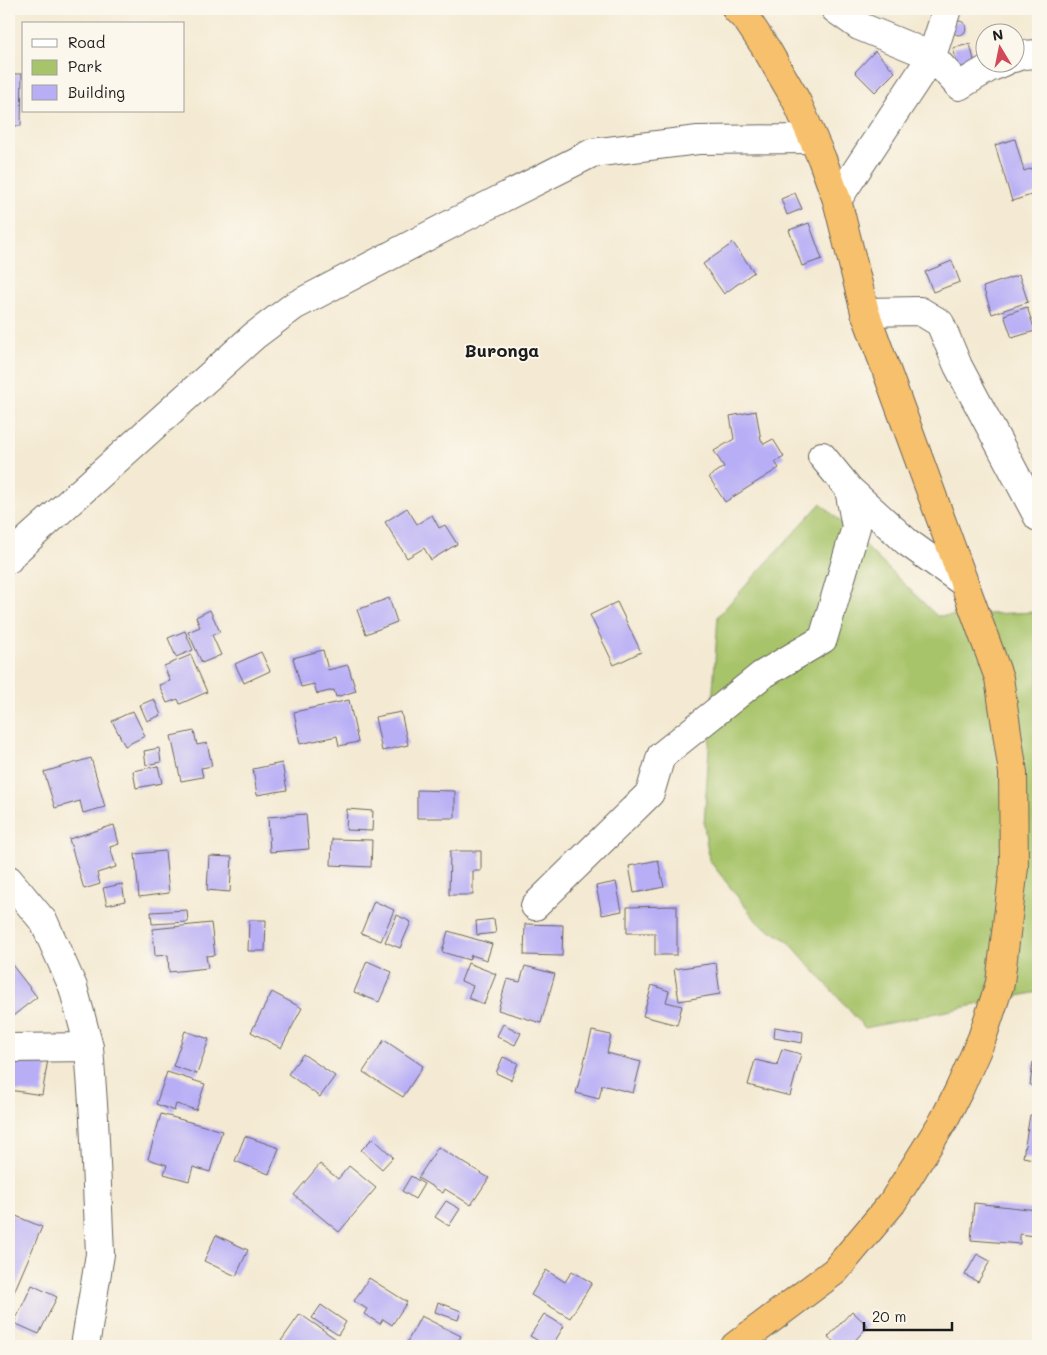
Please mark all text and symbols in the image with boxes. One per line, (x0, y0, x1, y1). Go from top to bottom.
legend (22, 22, 185, 112)
north arrow (974, 22, 1024, 72)
text: N (991, 24, 1005, 45)
text: Road (68, 32, 105, 52)
text: Park (68, 56, 102, 76)
text: Building (68, 82, 125, 102)
district label: Buronga (465, 338, 539, 362)
scale bar (864, 1300, 952, 1332)
text: 20 m (872, 1306, 906, 1326)

